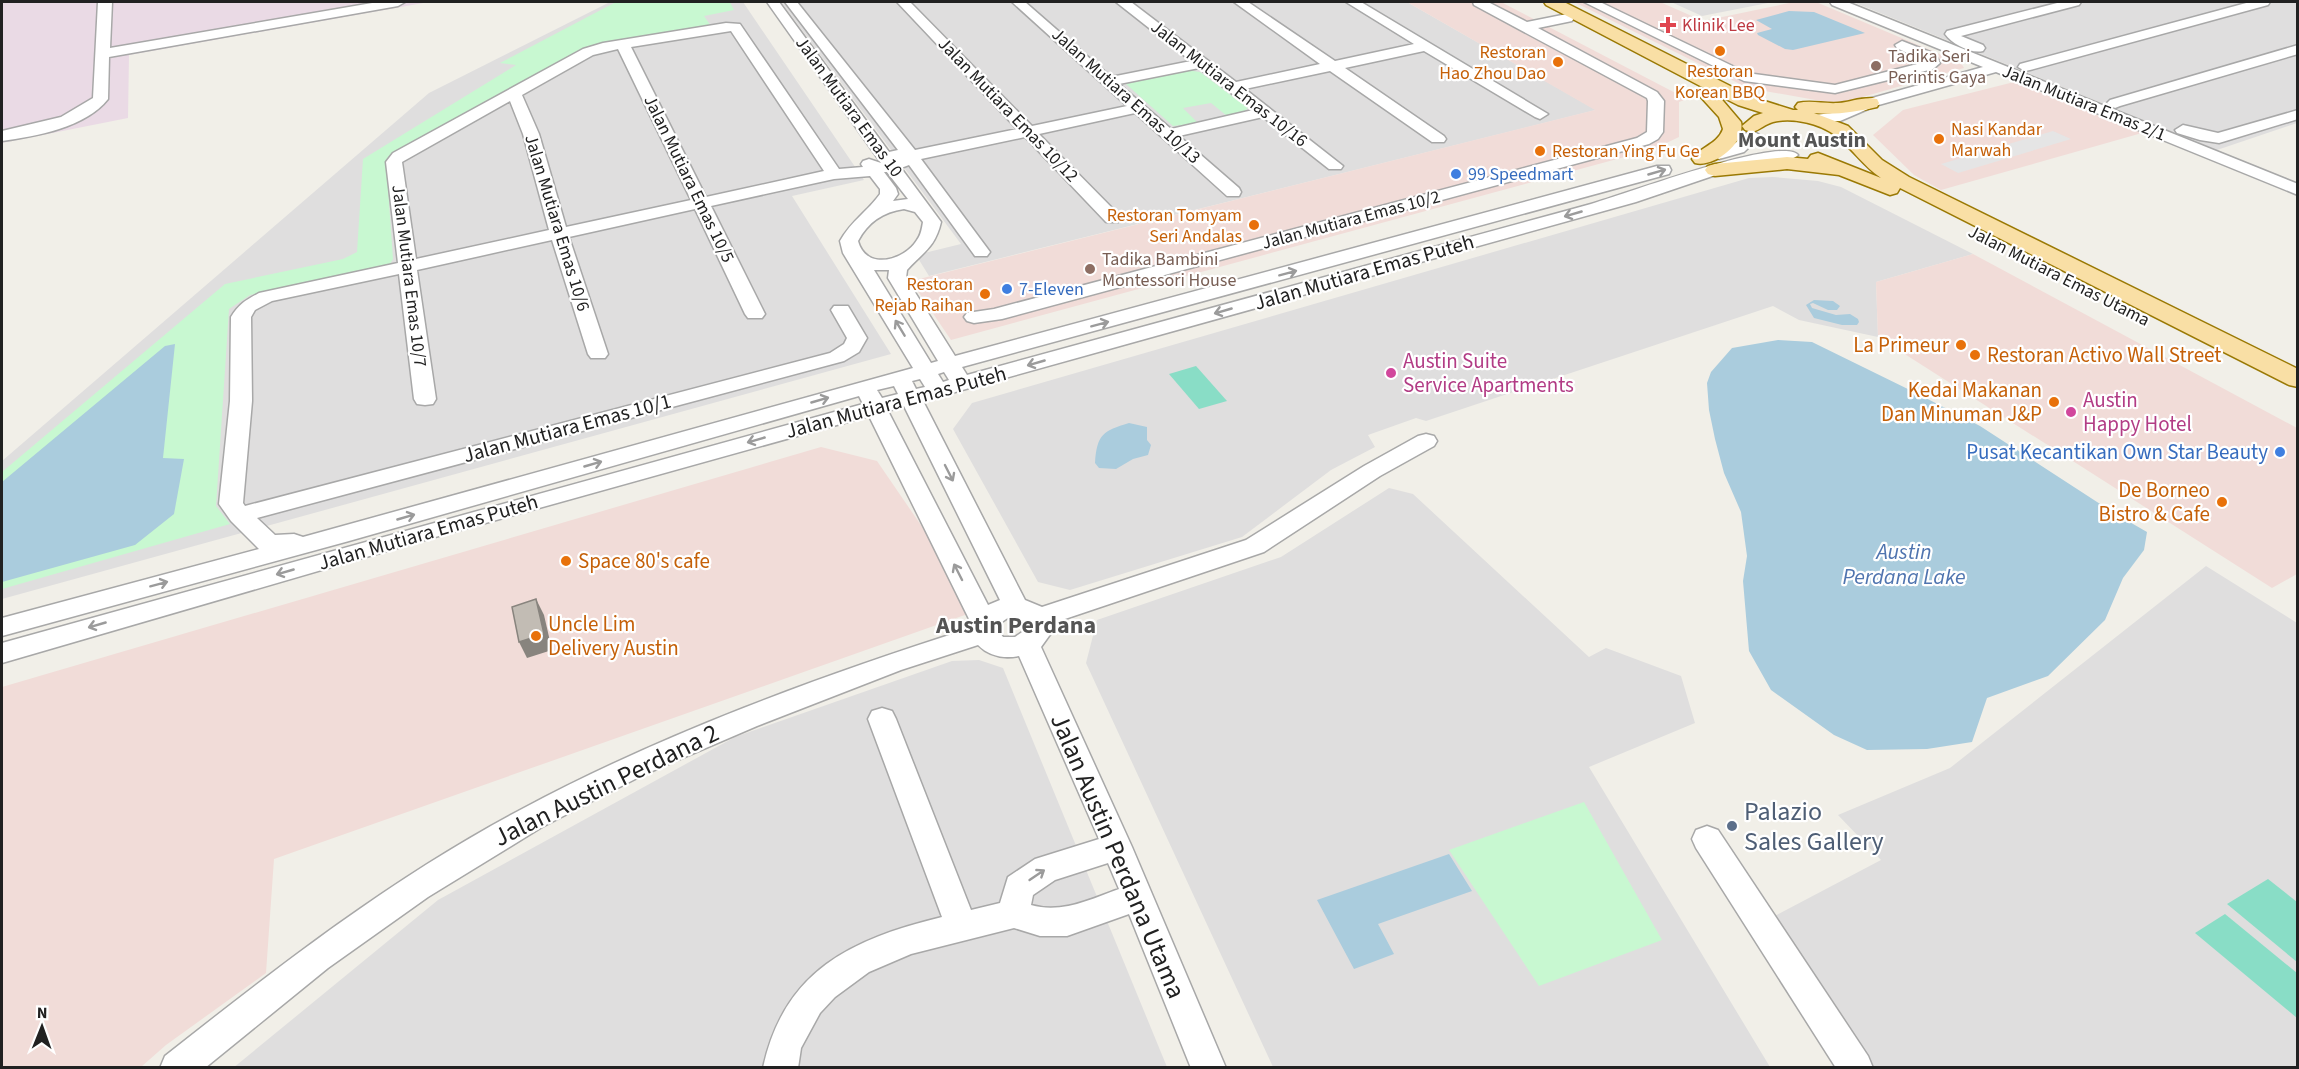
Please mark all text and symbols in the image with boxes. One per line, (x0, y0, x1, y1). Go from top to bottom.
place label: Klinik Lee (1682, 13, 1755, 38)
street label: Jalan Mutiara Emas 10/16 (1145, 15, 1313, 153)
marker: Klinik Lee (1659, 16, 1677, 34)
street label: Jalan Mutiara Emas 10/13 (1046, 22, 1206, 170)
street label: Jalan Mutiara Emas 10 (789, 32, 909, 182)
street label: Jalan Mutiara Emas 10/12 (932, 32, 1084, 188)
place label: Restoran Hao Zhou Dao (1439, 40, 1546, 86)
marker: Restoran Korean BBQ (1713, 44, 1727, 58)
place label: Tadika Seri Perintis Gaya (1888, 44, 1986, 90)
marker: Restoran Hao Zhou Dao (1551, 55, 1565, 69)
place label: Restoran Korean BBQ (1675, 59, 1765, 105)
marker: Tadika Seri Perintis Gaya (1869, 59, 1883, 73)
street label: Jalan Mutiara Emas 2/1 (1998, 59, 2170, 147)
street label: Jalan Mutiara Emas 10/5 (638, 91, 740, 267)
place label: Nasi Kandar Marwah (1951, 117, 2043, 163)
district label: Mount Austin (1738, 124, 1866, 156)
street label: Jalan Mutiara Emas 10/6 (518, 132, 596, 314)
marker: Nasi Kandar Marwah (1932, 132, 1946, 146)
place label: Restoran Ying Fu Ge (1552, 139, 1700, 164)
marker: Restoran Ying Fu Ge (1533, 144, 1547, 158)
place label: 99 Speedmart (1468, 162, 1573, 187)
one-way arrow (1647, 166, 1666, 177)
marker: 99 Speedmart (1449, 167, 1463, 181)
street label: Jalan Mutiara Emas 10/7 (385, 183, 433, 369)
street label: Jalan Mutiara Emas 10/2 (1259, 184, 1443, 256)
place label: Restoran Tomyam Seri Andalas (1107, 203, 1242, 249)
one-way arrow (1564, 208, 1583, 220)
marker: Restoran Tomyam Seri Andalas (1247, 218, 1261, 232)
street label: Jalan Mutiara Emas Utama (1964, 219, 2154, 333)
street label: Jalan Mutiara Emas Puteh (1251, 226, 1477, 318)
place label: Tadika Bambini Montessori House (1102, 247, 1236, 293)
marker: Tadika Bambini Montessori House (1083, 262, 1097, 276)
one-way arrow (1278, 266, 1297, 278)
place label: Restoran Rejab Raihan (875, 272, 973, 318)
place label: 7-Eleven (1019, 277, 1084, 302)
marker: 7-Eleven (1000, 282, 1014, 296)
marker: Restoran Rejab Raihan (978, 287, 992, 301)
one-way arrow (1214, 306, 1233, 317)
one-way arrow (1090, 318, 1109, 329)
one-way arrow (894, 320, 906, 337)
place label: La Primeur (1853, 330, 1950, 360)
marker: La Primeur (1954, 338, 1968, 352)
place label: Restoran Activo Wall Street (1987, 340, 2221, 370)
place label: Austin Suite Service Apartments (1403, 346, 1574, 400)
marker: Restoran Activo Wall Street (1968, 348, 1982, 362)
street label: Jalan Mutiara Emas Puteh (782, 358, 1010, 446)
one-way arrow (1026, 358, 1045, 369)
marker: Austin Suite Service Apartments (1384, 366, 1398, 380)
place label: Kedai Makanan Dan Minuman J&P (1881, 375, 2042, 429)
place label: Austin Happy Hotel (2083, 385, 2192, 439)
street label: Jalan Mutiara Emas 10/1 (460, 386, 674, 470)
one-way arrow (810, 394, 829, 405)
marker: Kedai Makanan Dan Minuman J&P (2047, 395, 2061, 409)
marker: Austin Happy Hotel (2064, 405, 2078, 419)
one-way arrow (746, 435, 765, 447)
place label: Pusat Kecantikan Own Star Beauty (1966, 437, 2268, 467)
marker: Pusat Kecantikan Own Star Beauty (2273, 445, 2287, 459)
one-way arrow (583, 458, 602, 469)
one-way arrow (943, 464, 955, 482)
place label: De Borneo Bistro & Cafe (2098, 475, 2210, 529)
street label: Jalan Mutiara Emas Puteh (315, 486, 541, 578)
marker: De Borneo Bistro & Cafe (2215, 495, 2229, 509)
one-way arrow (396, 511, 415, 522)
water label: Austin Perdana Lake (1842, 536, 1966, 593)
place label: Space 80's cafe (578, 546, 710, 576)
marker: Space 80's cafe (559, 554, 573, 568)
one-way arrow (952, 564, 964, 581)
one-way arrow (276, 567, 295, 578)
one-way arrow (150, 578, 169, 590)
district label: Austin Perdana (935, 608, 1096, 643)
place label: Uncle Lim Delivery Austin (548, 609, 679, 663)
one-way arrow (88, 620, 107, 632)
marker: Uncle Lim Delivery Austin (529, 629, 543, 643)
street label: Jalan Austin Perdana Utama (1041, 708, 1195, 1004)
street label: Jalan Austin Perdana 2 (487, 714, 725, 856)
place label: Palazio Sales Gallery (1744, 793, 1884, 860)
marker: Palazio Sales Gallery (1725, 819, 1739, 833)
one-way arrow (1029, 869, 1045, 881)
north arrow (12, 997, 72, 1057)
text: N (37, 1002, 48, 1024)

